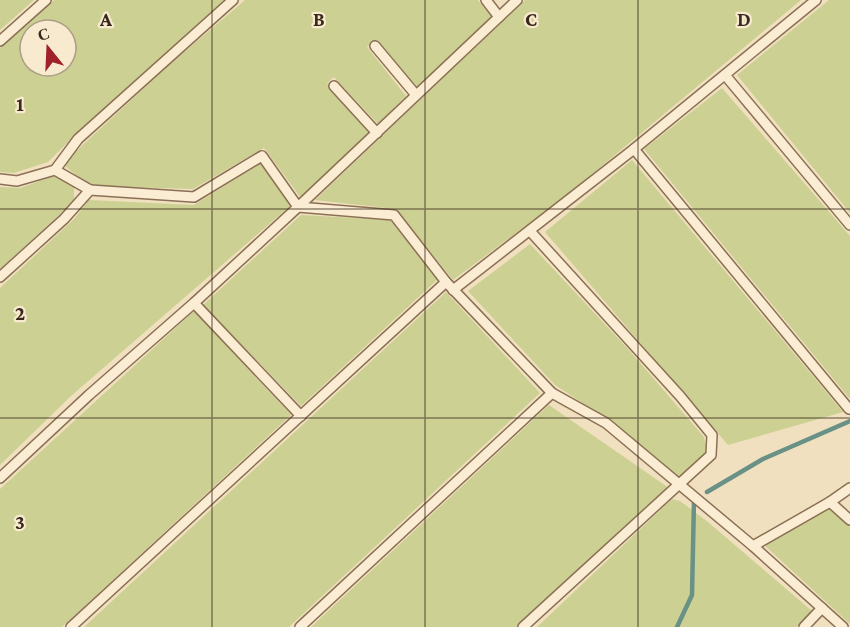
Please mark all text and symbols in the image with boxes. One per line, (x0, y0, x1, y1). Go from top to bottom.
text: A (99, 8, 113, 30)
text: B (313, 8, 325, 30)
text: C (525, 8, 537, 30)
text: D (737, 8, 751, 30)
north arrow (18, 18, 78, 78)
text: С (35, 24, 52, 44)
text: 1 (16, 93, 24, 115)
text: 2 (15, 302, 25, 324)
text: 3 (15, 511, 25, 533)

